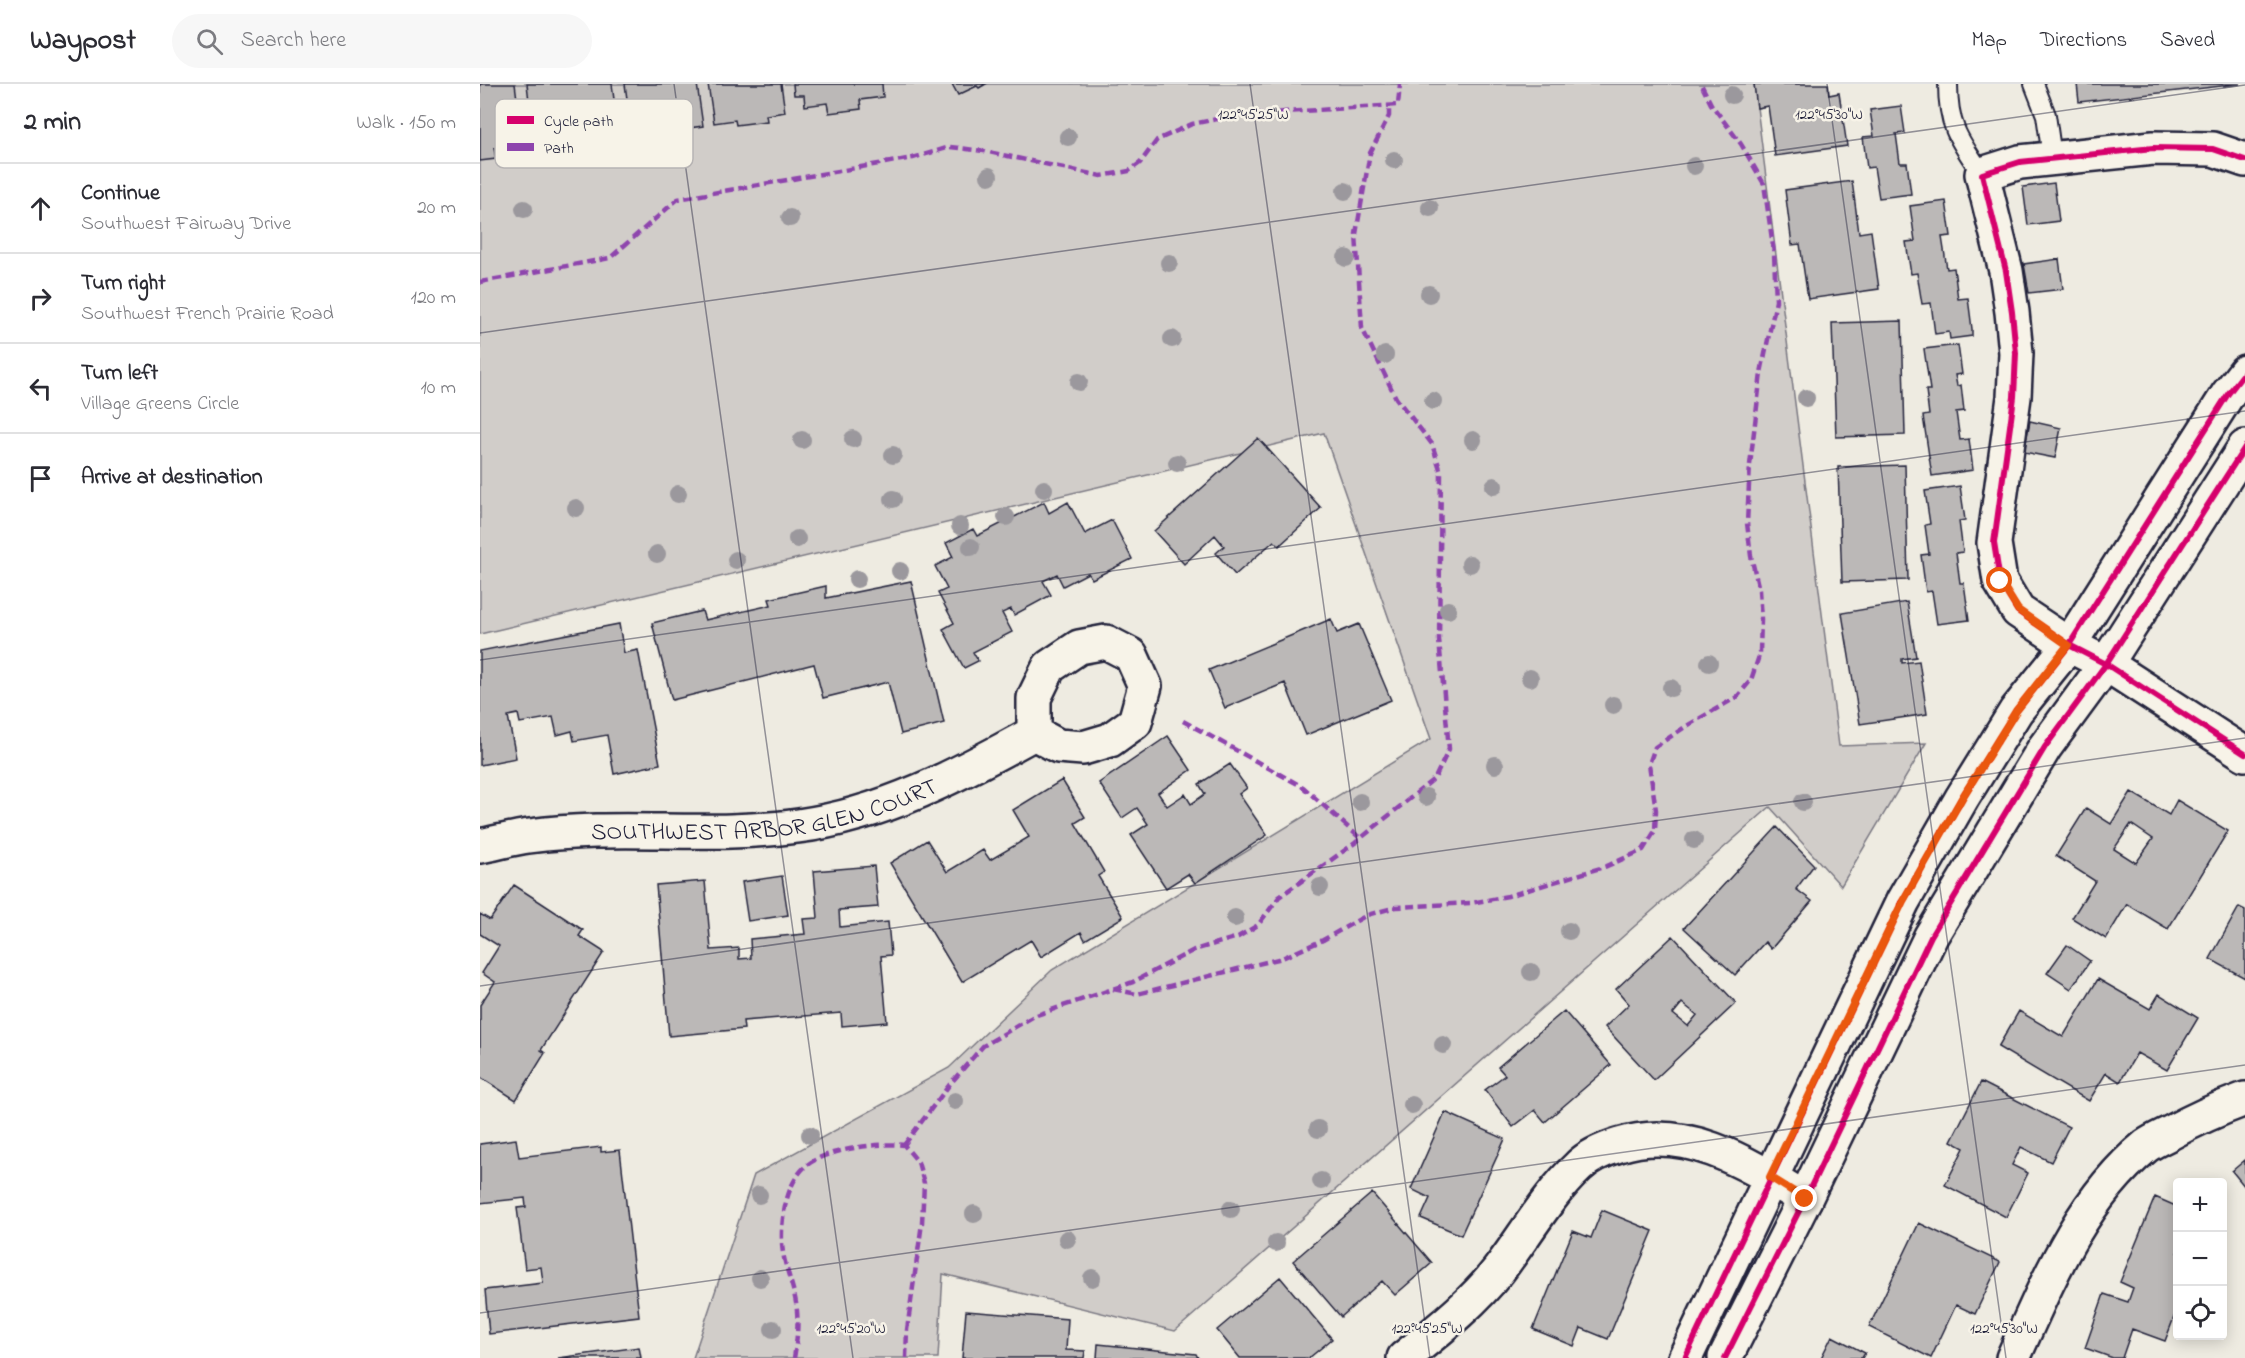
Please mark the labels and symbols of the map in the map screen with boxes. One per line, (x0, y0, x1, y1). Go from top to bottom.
legend (495, 99, 693, 168)
text: 122°45'25"W (1217, 104, 1289, 126)
text: 122°45'30"W (1795, 104, 1863, 126)
text: Cycle path (544, 110, 613, 134)
text: Path (544, 137, 574, 161)
route start (1986, 567, 2012, 593)
street label: SOUTHWEST ARBOR GLEN COURT (591, 770, 944, 851)
route end (1791, 1185, 1817, 1211)
text: 122°45'20"W (816, 1318, 886, 1340)
text: 122°45'25"W (1391, 1318, 1463, 1340)
text: 122°45'30"W (1970, 1318, 2038, 1340)

